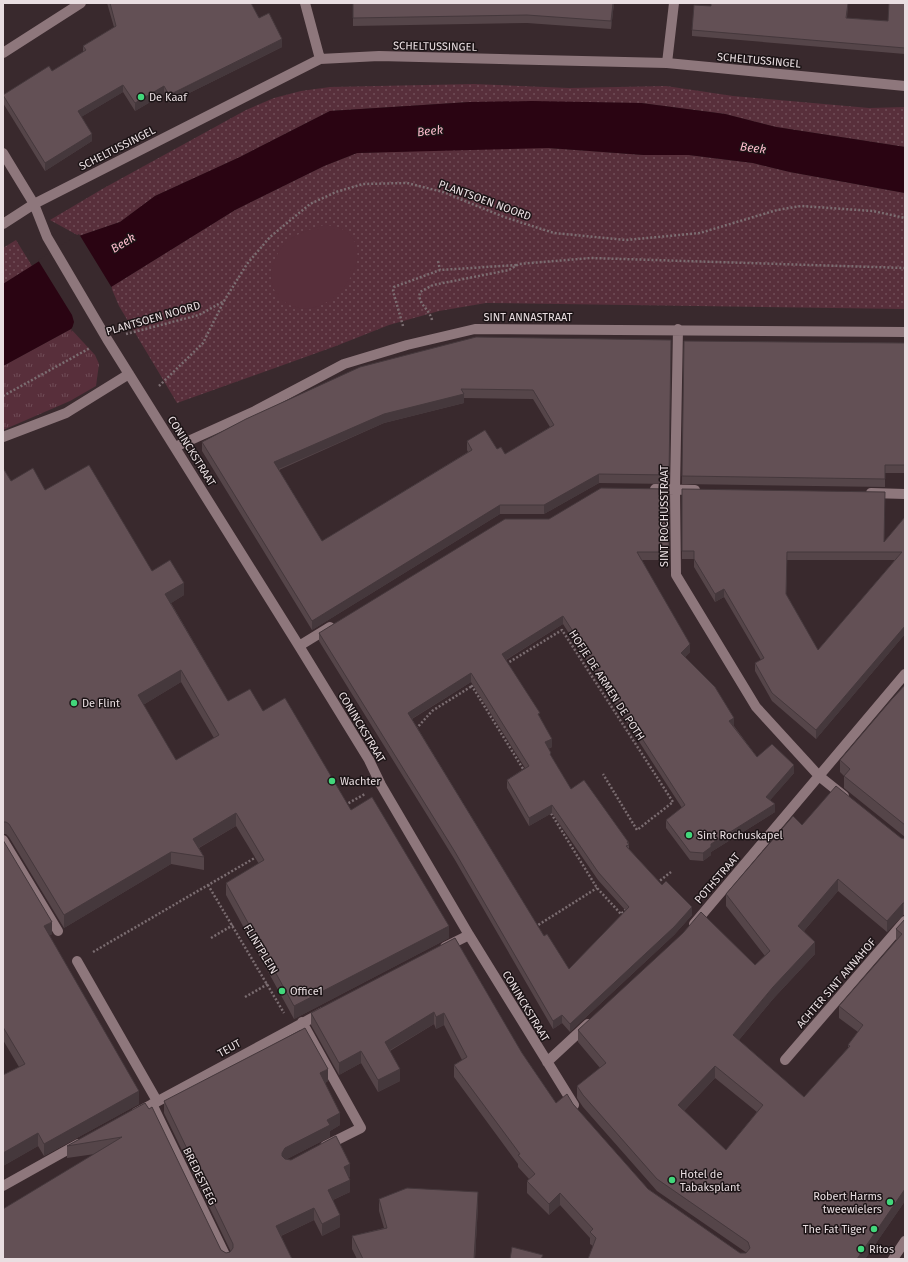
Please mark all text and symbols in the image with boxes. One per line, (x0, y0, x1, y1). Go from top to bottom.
street label: SCHELTUSSINGEL (393, 39, 478, 54)
street label: SCHELTUSSINGEL (717, 50, 802, 71)
place label: De Kaaf (149, 91, 188, 104)
marker: De Kaaf (136, 92, 146, 102)
street label: SCHELTUSSINGEL (77, 123, 158, 173)
water label: Beek (416, 123, 444, 139)
water label: Beek (739, 139, 767, 157)
street label: PLANTSOEN NOORD (437, 178, 533, 223)
water label: Beek (108, 230, 138, 256)
street label: PLANTSOEN NOORD (104, 299, 202, 338)
street label: SINT ANNASTRAAT (484, 311, 573, 324)
street label: CONINCKSTRAAT (165, 414, 218, 489)
street label: SINT ROCHUSSTRAAT (658, 465, 671, 567)
street label: HOFJE DE ARMEN DE POTH (566, 628, 647, 743)
street label: CONINCKSTRAAT (335, 690, 388, 765)
place label: De Flint (82, 697, 120, 710)
marker: De Flint (69, 698, 79, 708)
place label: Wachter (340, 775, 381, 788)
marker: Wachter (327, 776, 337, 786)
place label: Sint Rochuskapel (697, 829, 783, 842)
marker: Sint Rochuskapel (684, 830, 694, 840)
street label: POTHSTRAAT (692, 850, 743, 906)
street label: FLINTPLEIN (241, 922, 281, 977)
street label: ACHTER SINT ANNAHOF (794, 935, 879, 1031)
street label: CONINCKSTRAAT (499, 969, 552, 1044)
place label: Office1 (290, 985, 323, 998)
marker: Office1 (277, 986, 287, 996)
street label: TEUT (215, 1037, 243, 1060)
street label: BREDESTEEG (180, 1145, 219, 1207)
place label: Hotel de Tabaksplant (680, 1168, 740, 1194)
marker: Hotel de Tabaksplant (667, 1175, 677, 1185)
place label: Robert Harms tweewielers (813, 1190, 882, 1216)
marker: Robert Harms tweewielers (885, 1197, 895, 1207)
place label: The Fat Tiger (803, 1223, 867, 1236)
marker: The Fat Tiger (869, 1224, 879, 1234)
place label: Ritos (869, 1243, 894, 1256)
marker: Ritos (856, 1244, 866, 1254)

